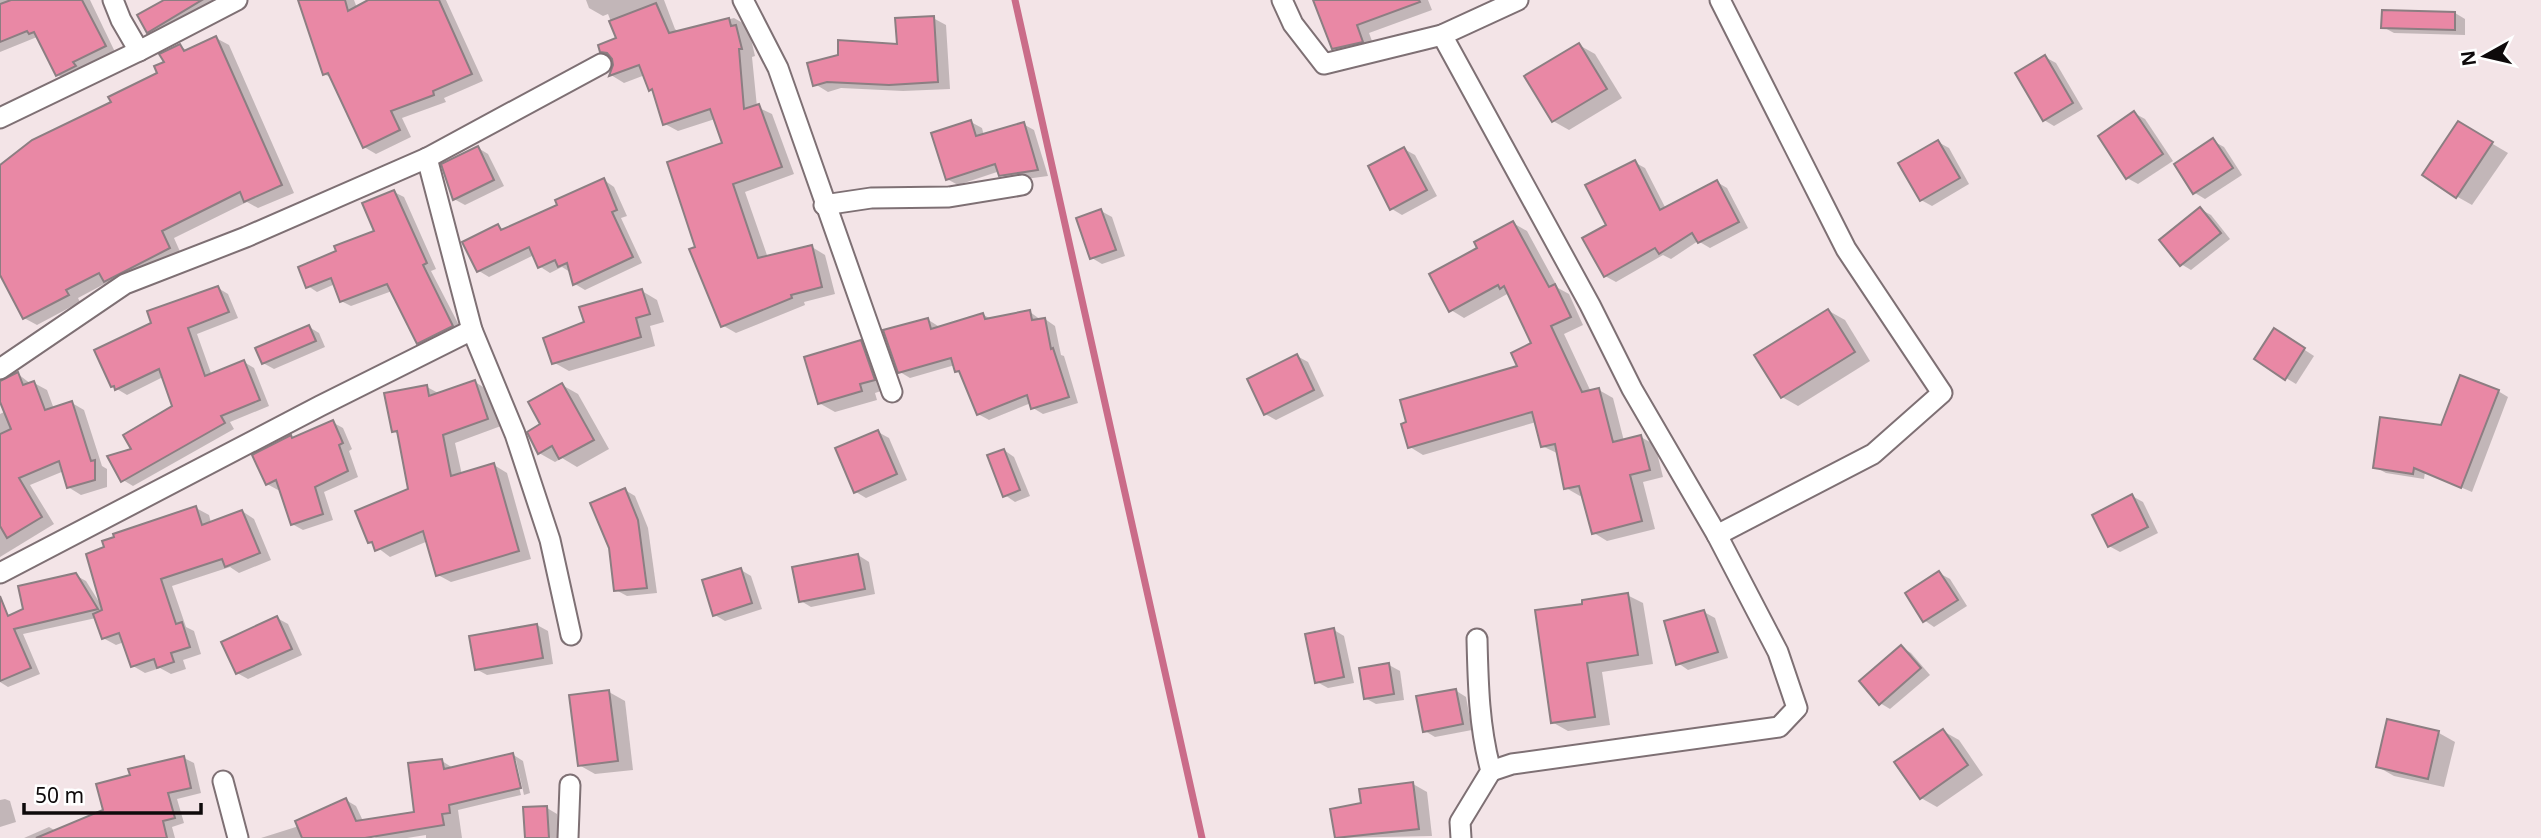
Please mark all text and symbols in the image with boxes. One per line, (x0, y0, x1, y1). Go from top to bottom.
north arrow (2450, 21, 2520, 91)
text: N (2454, 49, 2482, 68)
scale bar (24, 772, 201, 816)
text: 50 m (35, 781, 84, 809)

